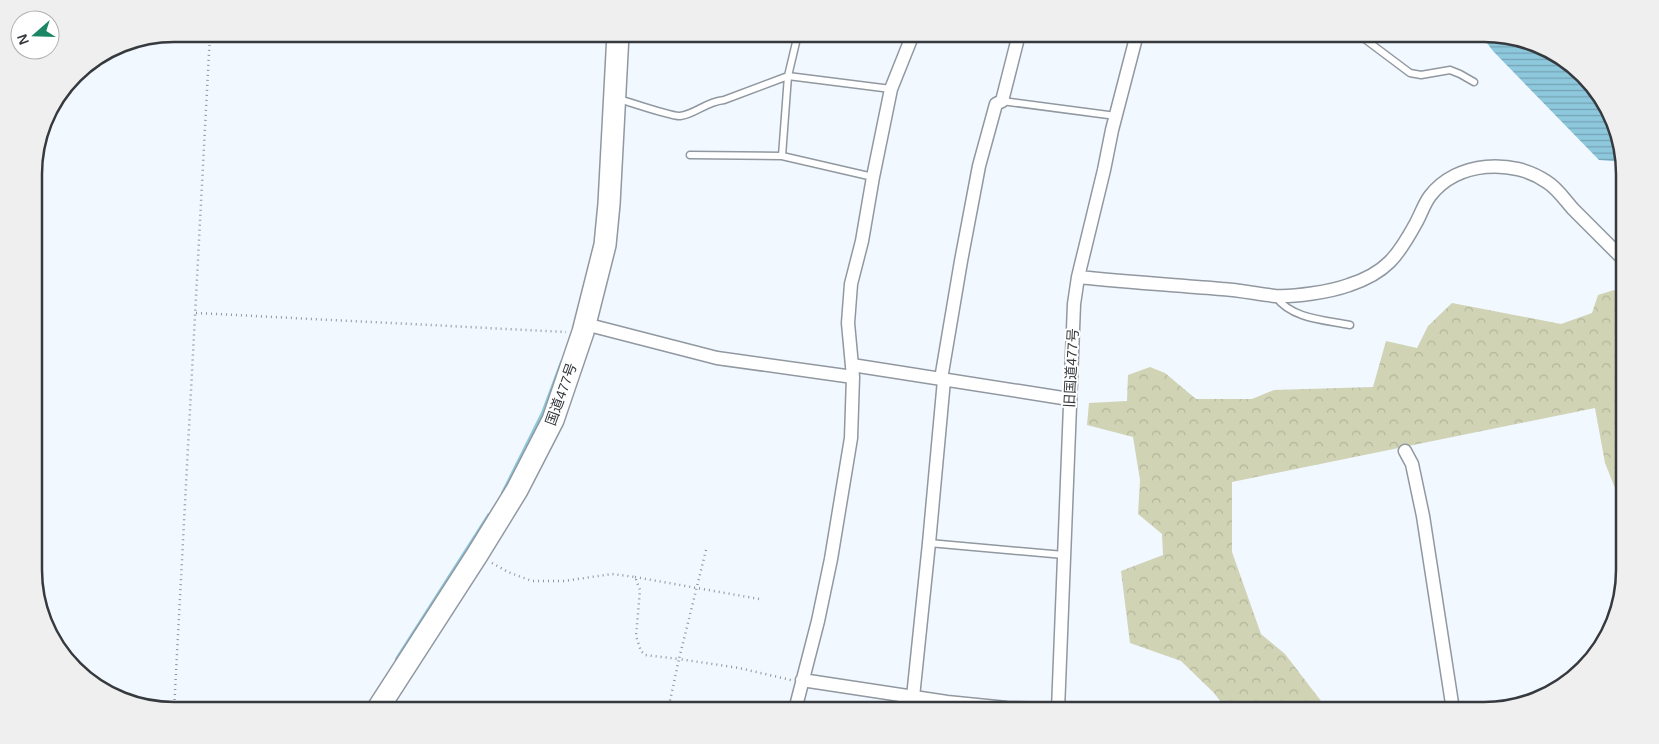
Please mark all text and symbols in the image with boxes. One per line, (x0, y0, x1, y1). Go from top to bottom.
north arrow (10, 10, 60, 60)
text: N (14, 32, 32, 47)
street label: 旧国道477号 (1061, 328, 1081, 408)
street label: 国道477号 (542, 361, 580, 427)

